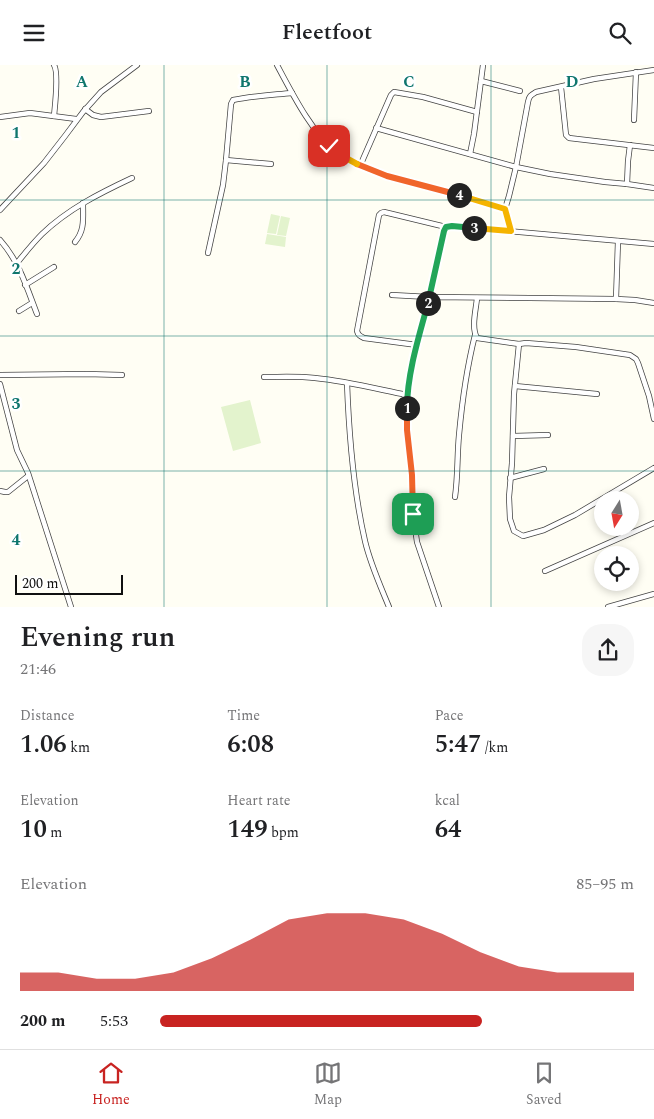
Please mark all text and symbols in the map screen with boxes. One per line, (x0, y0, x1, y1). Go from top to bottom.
text: Fleetfoot (282, 16, 372, 49)
icon: menu (20, 19, 48, 47)
icon: search (606, 19, 634, 47)
text: A (76, 70, 89, 94)
text: B (239, 70, 251, 94)
text: C (403, 70, 415, 94)
text: D (566, 70, 579, 94)
text: 1 (12, 121, 20, 145)
pin (308, 125, 350, 167)
icon: check (315, 132, 343, 160)
pin: 4 (446, 183, 472, 207)
text: 4 (456, 185, 463, 206)
pin: 3 (462, 215, 486, 241)
text: 3 (471, 218, 478, 239)
text: 2 (12, 257, 21, 281)
pin: 2 (416, 291, 440, 315)
text: 2 (425, 293, 432, 314)
text: 3 (12, 392, 21, 416)
pin: 1 (394, 395, 420, 421)
text: 1 (404, 398, 411, 419)
north arrow (594, 491, 639, 536)
map controls (594, 491, 639, 591)
pin (392, 493, 434, 535)
icon: arrive (399, 500, 427, 528)
text: 4 (12, 528, 21, 552)
button: locate (594, 546, 639, 591)
scale bar (15, 572, 122, 595)
text: 200 m (22, 573, 59, 594)
text: Evening run (20, 616, 175, 659)
button: share (582, 624, 634, 676)
text: 21:46 (20, 657, 56, 681)
text: Distance (20, 705, 75, 726)
text: Time (227, 705, 260, 726)
text: Pace (435, 705, 464, 726)
text: 1.06 (20, 726, 67, 764)
text: 6:08 (227, 726, 274, 764)
text: 5:47 (435, 726, 481, 764)
text: km (67, 737, 90, 758)
text: /km (481, 737, 508, 758)
text: Elevation (20, 790, 79, 811)
text: Heart rate (227, 790, 291, 811)
text: kcal (435, 790, 460, 811)
text: 10 (20, 811, 47, 849)
text: 149 (227, 811, 268, 849)
text: 64 (435, 811, 461, 849)
text: m (47, 822, 62, 843)
text: bpm (268, 822, 299, 843)
text: Elevation (20, 872, 87, 896)
text: 85–95 m (576, 872, 634, 896)
text: 200 m (20, 1009, 65, 1033)
text: 5:53 (100, 1009, 128, 1033)
tab: Home (92, 1059, 130, 1110)
tab: Map (314, 1059, 342, 1110)
tab: Saved (526, 1059, 562, 1110)

